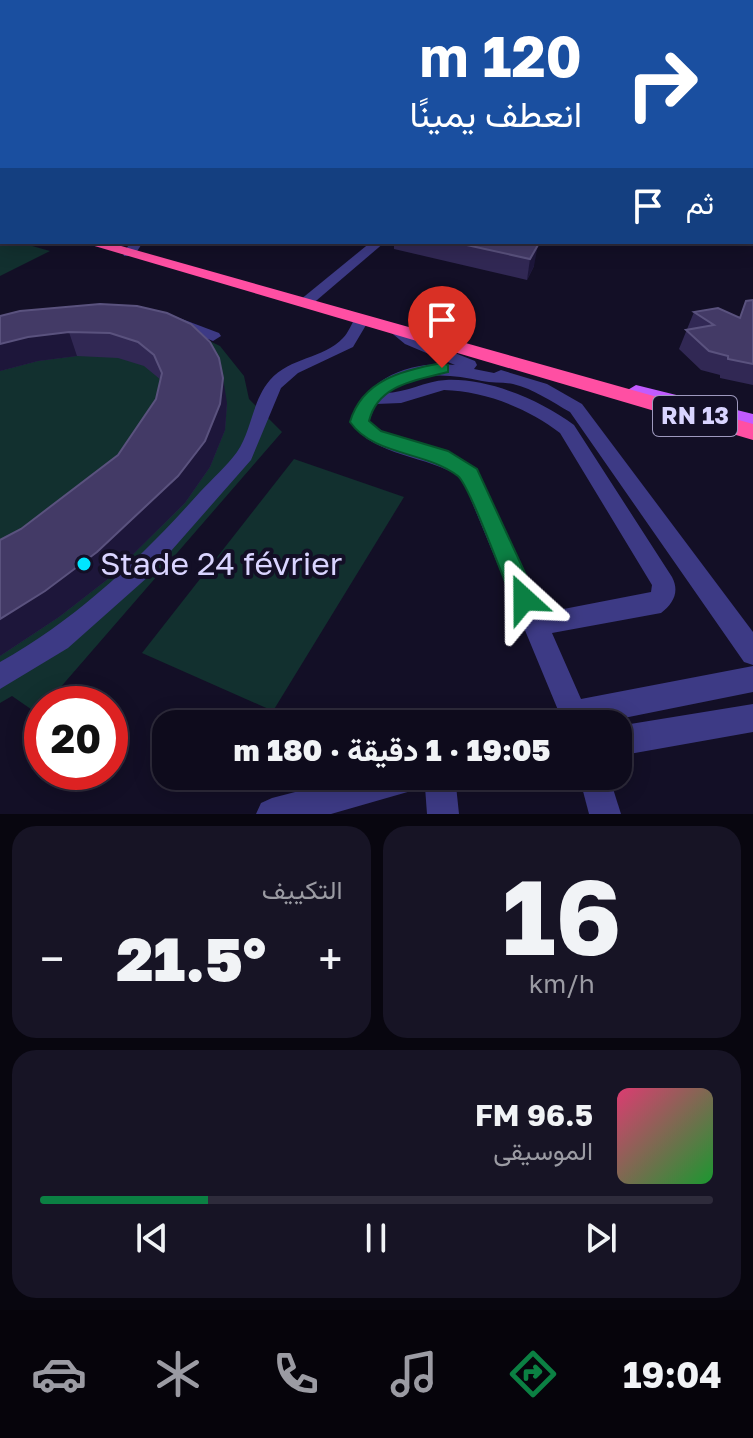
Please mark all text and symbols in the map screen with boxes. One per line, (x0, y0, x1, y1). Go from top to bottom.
text: 120 m (420, 22, 582, 89)
icon: right (610, 32, 714, 136)
text: انعطف يمينًا (410, 92, 582, 135)
icon: arrive (626, 184, 670, 228)
text: ثم (686, 185, 714, 221)
pin (408, 286, 476, 368)
icon: arrive (420, 298, 464, 342)
road number: RN 13 (653, 396, 737, 436)
place label: Stade 24 février (100, 544, 342, 582)
marker: Stade 24 février (75, 555, 93, 573)
position arrow (482, 557, 566, 641)
speed limit sign: 20 (24, 686, 128, 790)
text: 19:05 · 1 دقيقة · 180 m (233, 732, 551, 768)
text: 16 (502, 853, 622, 978)
text: التكييف (262, 874, 343, 905)
text: 21.5° (116, 922, 266, 994)
text: − (40, 932, 64, 985)
text: + (318, 932, 342, 985)
text: km/h (529, 968, 595, 999)
text: 96.5 FM (475, 1097, 593, 1133)
text: الموسيقى (493, 1135, 593, 1166)
icon: previous (130, 1216, 174, 1260)
icon: pause (354, 1216, 398, 1260)
icon: next (579, 1216, 623, 1260)
icon: car (31, 1346, 87, 1402)
icon: climate (150, 1346, 206, 1402)
icon: phone (268, 1346, 324, 1402)
icon: music (386, 1346, 442, 1402)
icon: directions (505, 1346, 561, 1402)
text: 19:04 (623, 1353, 722, 1396)

